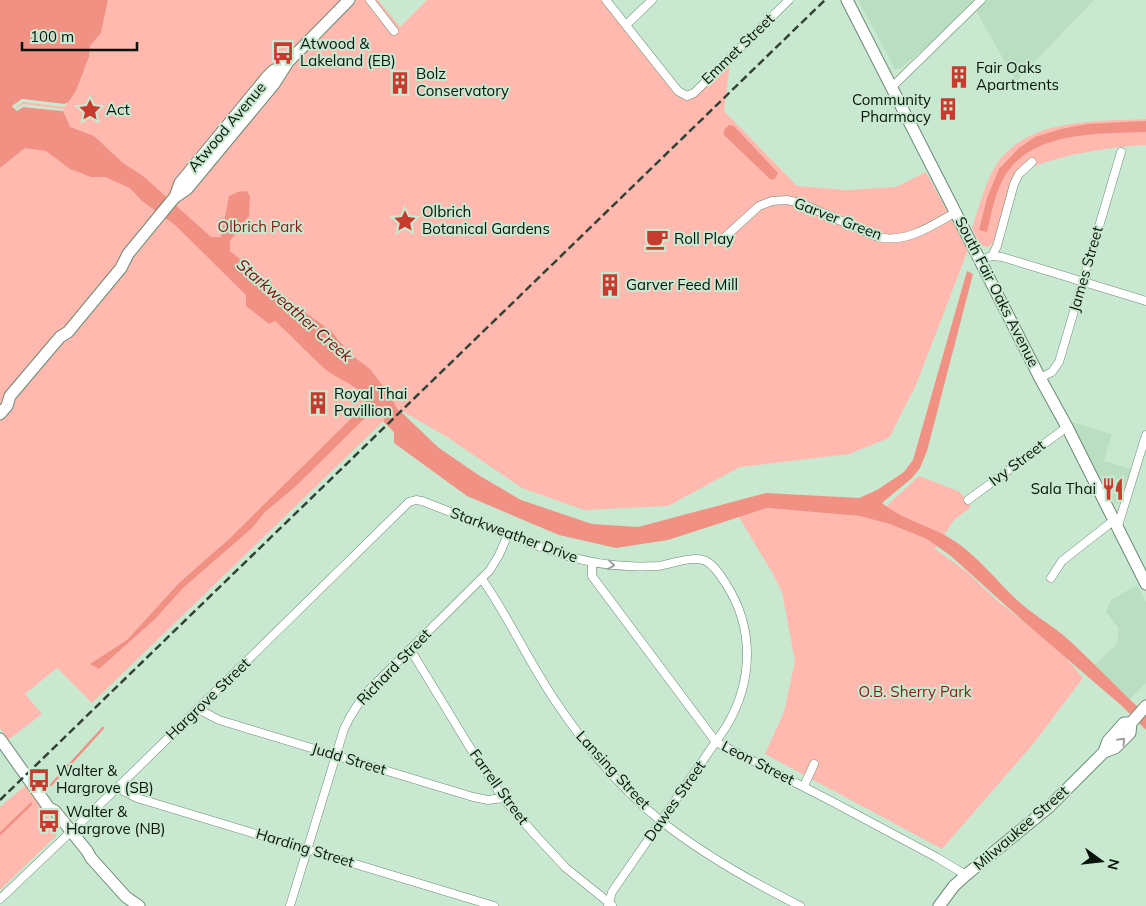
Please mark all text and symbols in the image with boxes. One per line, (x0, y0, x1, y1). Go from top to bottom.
street label: Emmet Street (697, 9, 778, 88)
scale bar (22, 20, 138, 52)
text: 100 m (30, 27, 74, 46)
place label: Atwood & Lakeland (EB) (300, 34, 396, 70)
bus stop icon: Atwood & Lakeland (EB) (270, 40, 296, 66)
place label: Fair Oaks Apartments (976, 58, 1059, 94)
place label: Bolz Conservatory (416, 64, 509, 100)
building icon: Fair Oaks Apartments (946, 64, 972, 90)
building icon: Bolz Conservatory (387, 70, 413, 96)
street label: Atwood Avenue (184, 78, 270, 175)
place label: Community Pharmacy (852, 90, 931, 126)
building icon: Community Pharmacy (935, 96, 961, 122)
place icon: Act (77, 97, 103, 123)
place label: Act (106, 100, 130, 119)
street label: Garver Green (792, 193, 885, 244)
place label: Olbrich Botanical Gardens (422, 202, 550, 238)
place icon: Olbrich Botanical Gardens (392, 208, 418, 234)
street label: South Fair Oaks Avenue (951, 213, 1044, 370)
park label: Olbrich Park (218, 217, 303, 236)
street label: James Street (1064, 224, 1107, 314)
cafe icon: Roll Play (644, 226, 670, 252)
place label: Roll Play (674, 229, 734, 248)
water label: Starkweather Creek (233, 254, 358, 366)
building icon: Garver Feed Mill (597, 272, 623, 298)
place label: Garver Feed Mill (626, 275, 738, 294)
place label: Royal Thai Pavillion (334, 384, 407, 420)
building icon: Royal Thai Pavillion (305, 390, 331, 416)
street label: Ivy Street (985, 435, 1049, 490)
restaurant icon: Sala Thai (1100, 476, 1126, 502)
place label: Sala Thai (1031, 479, 1096, 498)
street label: Starkweather Drive (448, 503, 581, 566)
one-way arrow (607, 559, 615, 570)
street label: Richard Street (352, 624, 435, 709)
street label: Hargrove Street (161, 654, 254, 744)
park label: O.B. Sherry Park (859, 682, 972, 701)
street label: Lansing Street (572, 727, 654, 813)
street label: Leon Street (719, 736, 798, 789)
street label: Judd Street (310, 738, 389, 779)
one-way arrow (1116, 738, 1125, 747)
street label: Farrell Street (466, 745, 533, 828)
street label: Dawes Street (640, 757, 709, 845)
place label: Walter & Hargrove (SB) (56, 761, 154, 797)
bus stop icon: Walter & Hargrove (SB) (26, 767, 52, 793)
street label: Milwaukee Street (969, 781, 1072, 874)
place label: Walter & Hargrove (NB) (66, 802, 166, 838)
bus stop icon: Walter & Hargrove (NB) (36, 808, 62, 834)
street label: Harding Street (254, 824, 357, 871)
north arrow (1076, 836, 1126, 886)
text: N (1103, 857, 1124, 872)

